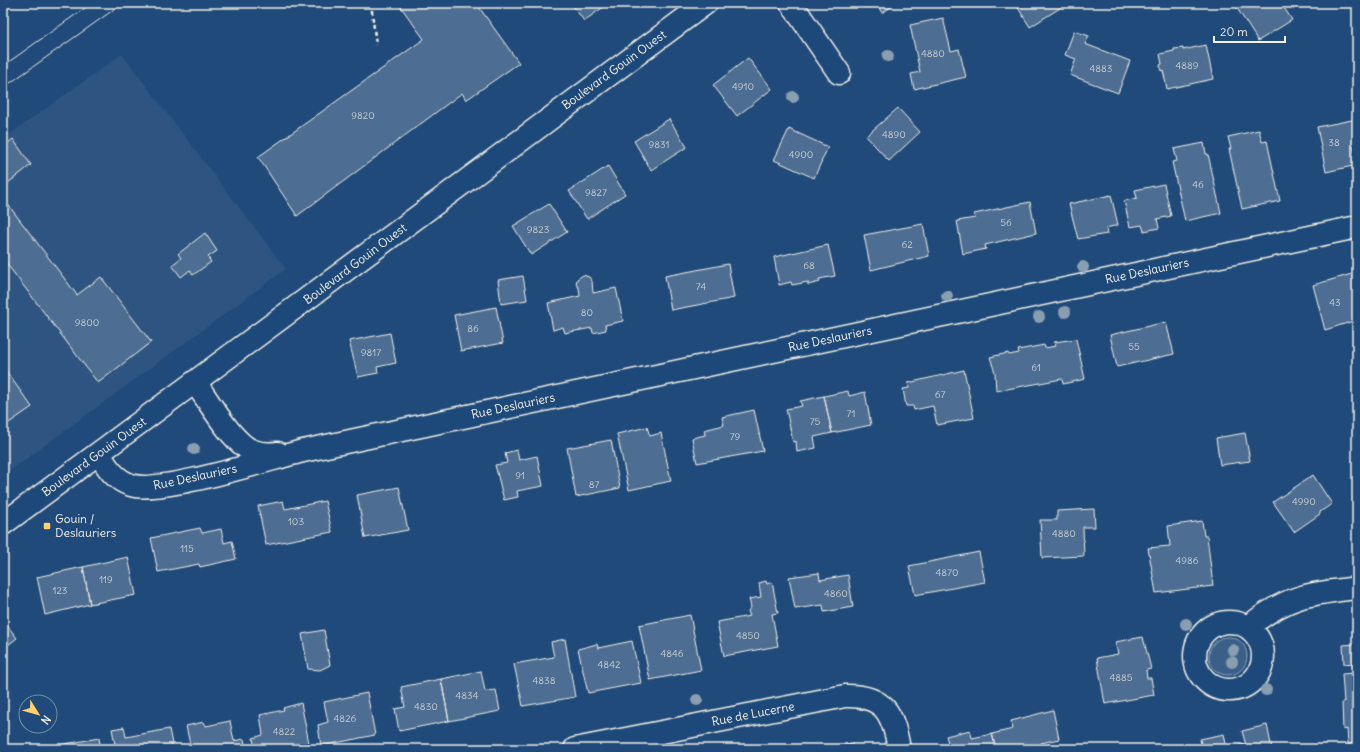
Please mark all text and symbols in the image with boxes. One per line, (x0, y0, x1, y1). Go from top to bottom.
scale bar (1214, 18, 1285, 44)
text: 20 m (1220, 24, 1248, 39)
street label: Boulevard Gouin Ouest (559, 27, 669, 112)
house number: 4880 (921, 47, 945, 60)
house number: 4889 (1175, 59, 1199, 72)
house number: 4883 (1090, 62, 1113, 75)
house number: 4910 (732, 80, 754, 93)
house number: 9820 (351, 109, 375, 122)
house number: 4890 (882, 128, 906, 141)
house number: 38 (1328, 136, 1340, 149)
house number: 9831 (648, 138, 670, 151)
house number: 4900 (789, 148, 813, 161)
house number: 46 (1192, 178, 1204, 191)
house number: 9827 (585, 186, 607, 199)
house number: 56 (1000, 216, 1012, 229)
street label: Boulevard Gouin Ouest (300, 220, 409, 307)
house number: 9823 (527, 223, 550, 236)
house number: 62 (901, 238, 913, 251)
street label: Rue Deslauriers (1104, 254, 1190, 287)
house number: 68 (803, 259, 815, 272)
house number: 74 (696, 280, 706, 293)
house number: 43 (1329, 296, 1341, 309)
house number: 80 (581, 306, 593, 319)
house number: 9800 (75, 316, 99, 329)
house number: 86 (467, 322, 479, 335)
street label: Rue Deslauriers (787, 322, 873, 355)
house number: 55 (1128, 340, 1140, 353)
house number: 9817 (361, 346, 381, 359)
house number: 61 (1031, 361, 1041, 374)
house number: 67 (935, 388, 945, 401)
street label: Rue Deslauriers (470, 389, 556, 422)
house number: 71 (847, 407, 855, 420)
street label: Boulevard Gouin Ouest (39, 414, 149, 499)
house number: 75 (810, 415, 821, 428)
house number: 79 (730, 430, 741, 443)
street label: Rue Deslauriers (152, 460, 238, 493)
house number: 91 (515, 469, 525, 482)
house number: 87 (589, 478, 599, 491)
house number: 4990 (1292, 495, 1316, 508)
place label: Gouin / Deslauriers (55, 511, 116, 540)
house number: 103 (288, 515, 304, 528)
marker: Gouin / Deslauriers (42, 521, 52, 531)
house number: 4880 (1052, 527, 1076, 540)
house number: 115 (180, 542, 194, 555)
house number: 4986 (1175, 554, 1199, 567)
house number: 4870 (935, 566, 959, 579)
house number: 119 (99, 573, 113, 586)
house number: 123 (52, 584, 68, 597)
house number: 4860 (824, 587, 848, 600)
house number: 4850 (736, 629, 760, 642)
house number: 4846 (660, 647, 684, 660)
house number: 4842 (598, 658, 621, 671)
house number: 4885 (1109, 671, 1133, 684)
house number: 4838 (533, 674, 556, 687)
house number: 4834 (456, 689, 479, 702)
north arrow (18, 694, 58, 734)
street label: Rue de Lucerne (710, 698, 796, 729)
house number: 4830 (414, 700, 438, 713)
house number: 4826 (334, 712, 357, 725)
text: N (38, 713, 54, 727)
house number: 4822 (273, 725, 296, 738)

